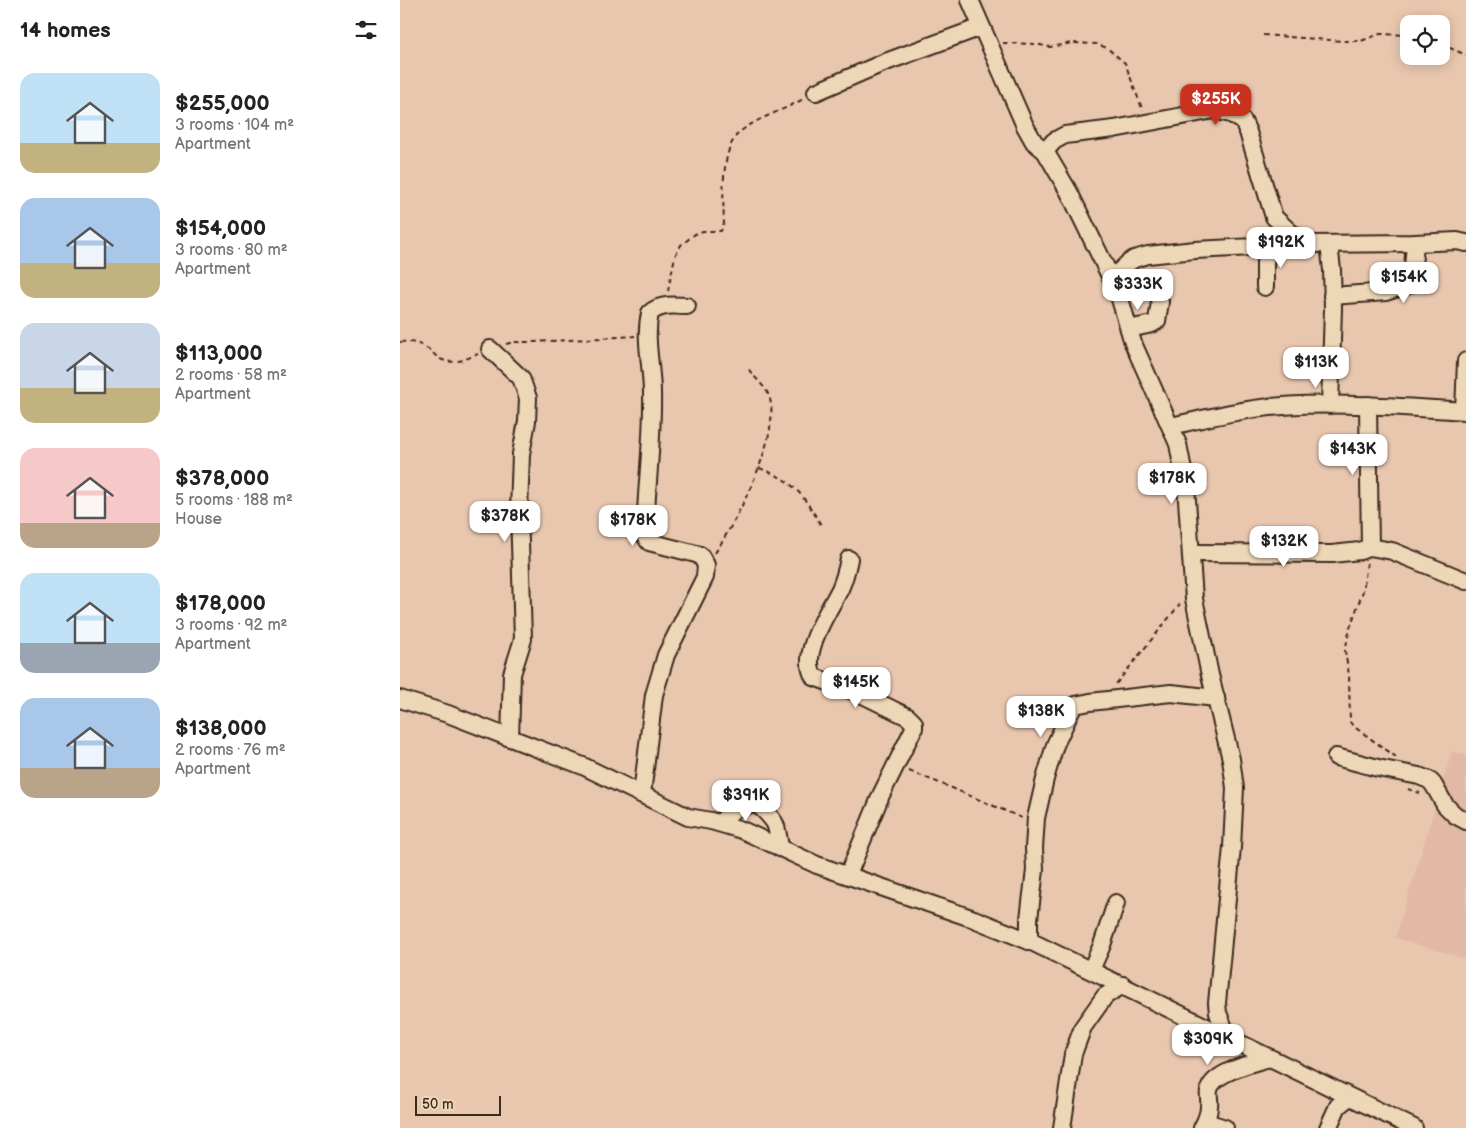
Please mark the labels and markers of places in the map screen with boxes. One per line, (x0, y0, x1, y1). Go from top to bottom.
pin: $255K (1181, 84, 1251, 126)
pin: $192K (1246, 226, 1316, 269)
pin: $154K (1369, 262, 1439, 304)
pin: $333K (1103, 268, 1173, 311)
pin: $113K (1281, 346, 1351, 389)
pin: $143K (1318, 434, 1388, 476)
pin: $178K (1137, 462, 1207, 505)
pin: $378K (470, 500, 540, 543)
pin: $178K (598, 504, 668, 547)
pin: $132K (1249, 526, 1319, 568)
pin: $145K (821, 666, 891, 709)
pin: $138K (1006, 696, 1076, 738)
pin: $391K (711, 780, 781, 822)
pin: $309K (1173, 1024, 1243, 1066)

